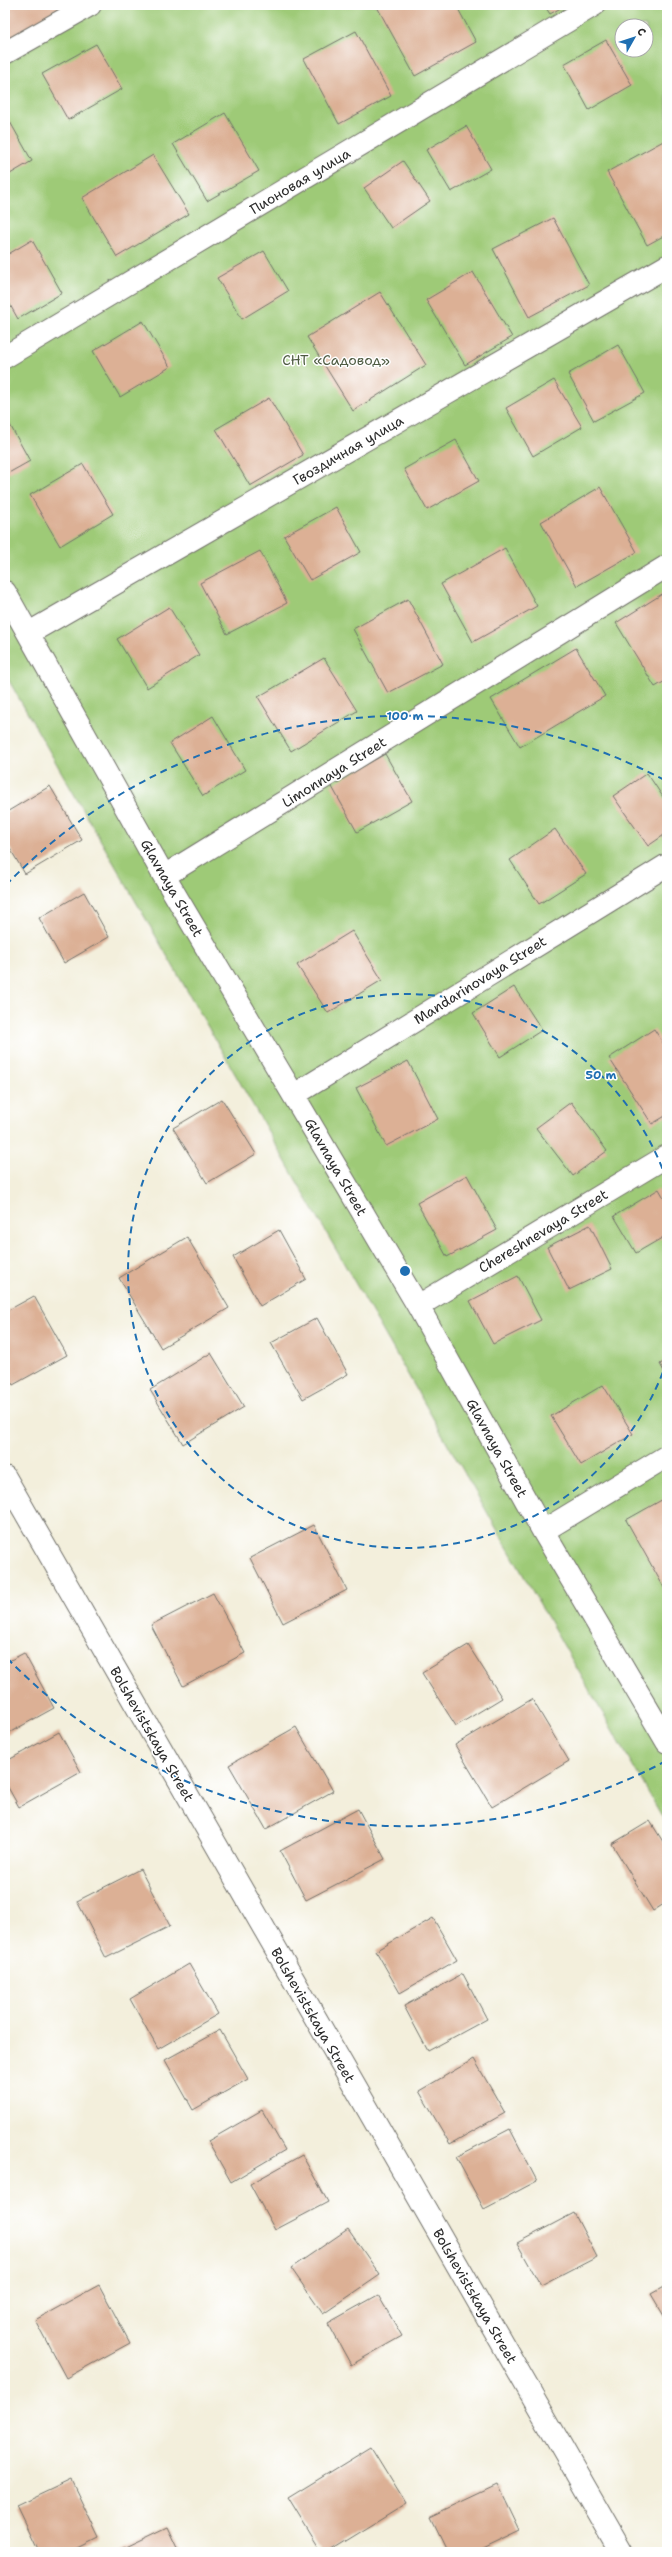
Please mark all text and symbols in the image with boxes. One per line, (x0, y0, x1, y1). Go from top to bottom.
north arrow (614, 18, 654, 58)
text: С (633, 25, 649, 40)
street label: Пионовая улица (246, 144, 354, 218)
park label: СНТ «Садовод» (282, 351, 390, 369)
street label: Гвоздичная улица (289, 411, 407, 489)
text: 100 m (387, 708, 424, 724)
street label: Limonnaya Street (278, 733, 390, 811)
street label: Glavnaya Street (137, 836, 207, 940)
street label: Mandarinovaya Street (410, 932, 550, 1028)
text: 50 m (586, 1067, 617, 1083)
street label: Glavnaya Street (301, 1115, 371, 1219)
street label: Chereshnevaya Street (475, 1185, 611, 1277)
centre of rings (398, 1264, 412, 1278)
street label: Glavnaya Street (462, 1396, 532, 1500)
street label: Bolshevistskaya Street (106, 1663, 198, 1805)
street label: Bolshevistskaya Street (267, 1944, 359, 2086)
street label: Bolshevistskaya Street (429, 2225, 521, 2367)

